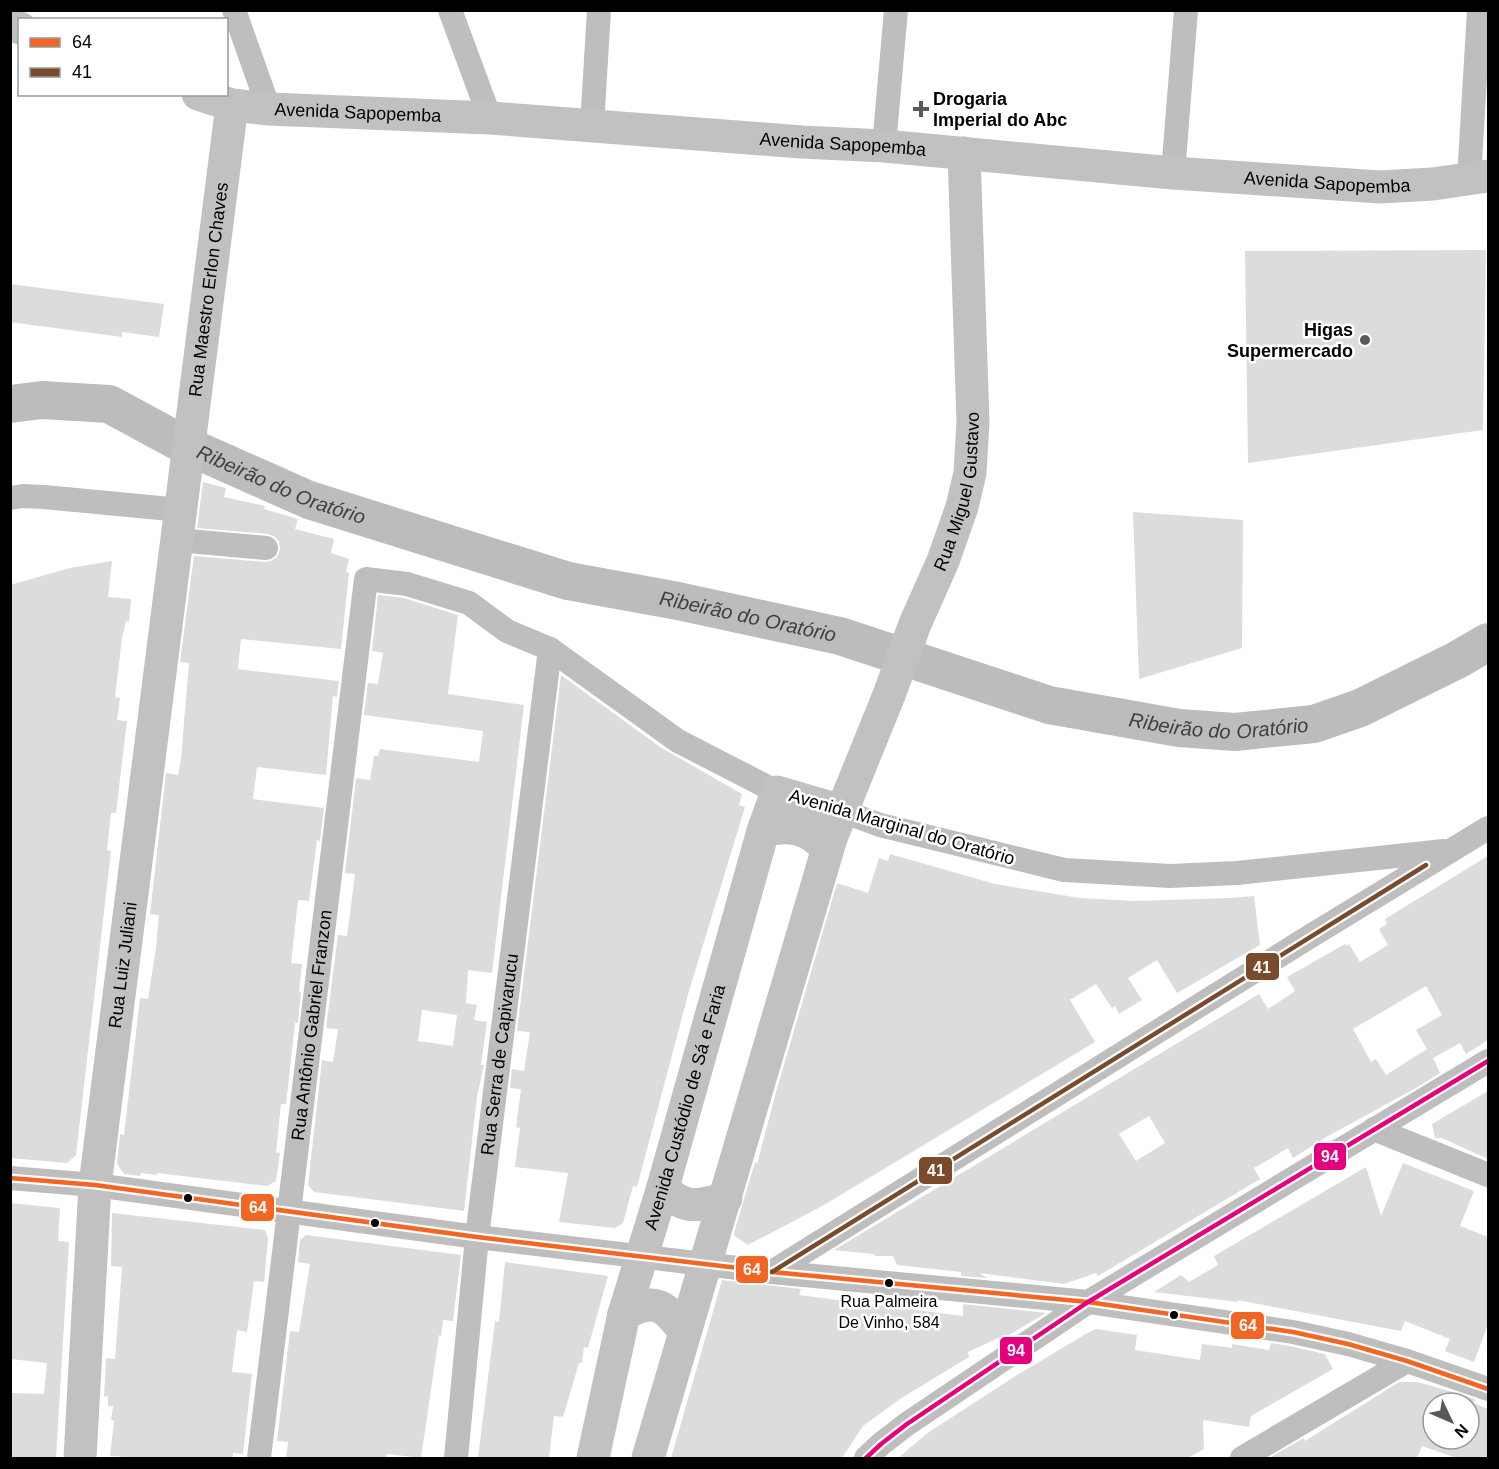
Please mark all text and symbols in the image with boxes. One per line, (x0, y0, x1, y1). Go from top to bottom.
legend (18, 18, 228, 96)
text: 64 (72, 32, 92, 52)
text: 41 (72, 62, 92, 82)
place label: Drogaria Imperial do Abc (933, 89, 1067, 130)
street label: Avenida Sapopemba (274, 99, 443, 126)
marker: Drogaria Imperial do Abc (914, 102, 928, 116)
street label: Avenida Sapopemba (759, 129, 928, 160)
street label: Avenida Sapopemba (1243, 168, 1412, 197)
street label: Rua Maestro Erlon Chaves (185, 181, 232, 398)
place label: Higas Supermercado (1227, 320, 1353, 361)
marker: Higas Supermercado (1358, 333, 1372, 347)
street label: Rua Miguel Gustavo (930, 412, 983, 574)
water label: Ribeirão do Oratório (194, 441, 368, 528)
water label: Ribeirão do Oratório (658, 587, 838, 646)
water label: Ribeirão do Oratório (1127, 708, 1309, 743)
street label: Avenida Marginal do Oratório (787, 785, 1017, 869)
street label: Rua Luiz Juliani (105, 901, 141, 1029)
street label: Rua Antônio Gabriel Franzon (288, 909, 336, 1142)
street label: Rua Serra de Capivarucu (477, 952, 522, 1156)
line badge: 41 (1245, 952, 1280, 981)
text: 41 (1253, 959, 1271, 976)
street label: Avenida Custódio de Sá e Faria (640, 981, 730, 1232)
line badge: 94 (1313, 1142, 1347, 1171)
text: 94 (1321, 1148, 1339, 1165)
line badge: 41 (918, 1156, 953, 1185)
text: 41 (927, 1162, 945, 1179)
unlabelled marker (182, 1192, 194, 1204)
line badge: 64 (240, 1193, 275, 1222)
text: 64 (249, 1199, 267, 1216)
unlabelled marker (369, 1217, 381, 1229)
line badge: 64 (735, 1255, 769, 1284)
text: 64 (743, 1261, 761, 1278)
marker: Rua Palmeira De Vinho, 584 (883, 1277, 895, 1289)
place label: Rua Palmeira De Vinho, 584 (838, 1293, 940, 1331)
unlabelled marker (1168, 1309, 1180, 1321)
line badge: 64 (1230, 1311, 1265, 1340)
text: 64 (1239, 1317, 1257, 1334)
line badge: 94 (999, 1336, 1033, 1365)
text: 94 (1007, 1342, 1025, 1359)
north arrow (1421, 1391, 1481, 1451)
text: N (1451, 1421, 1472, 1441)

